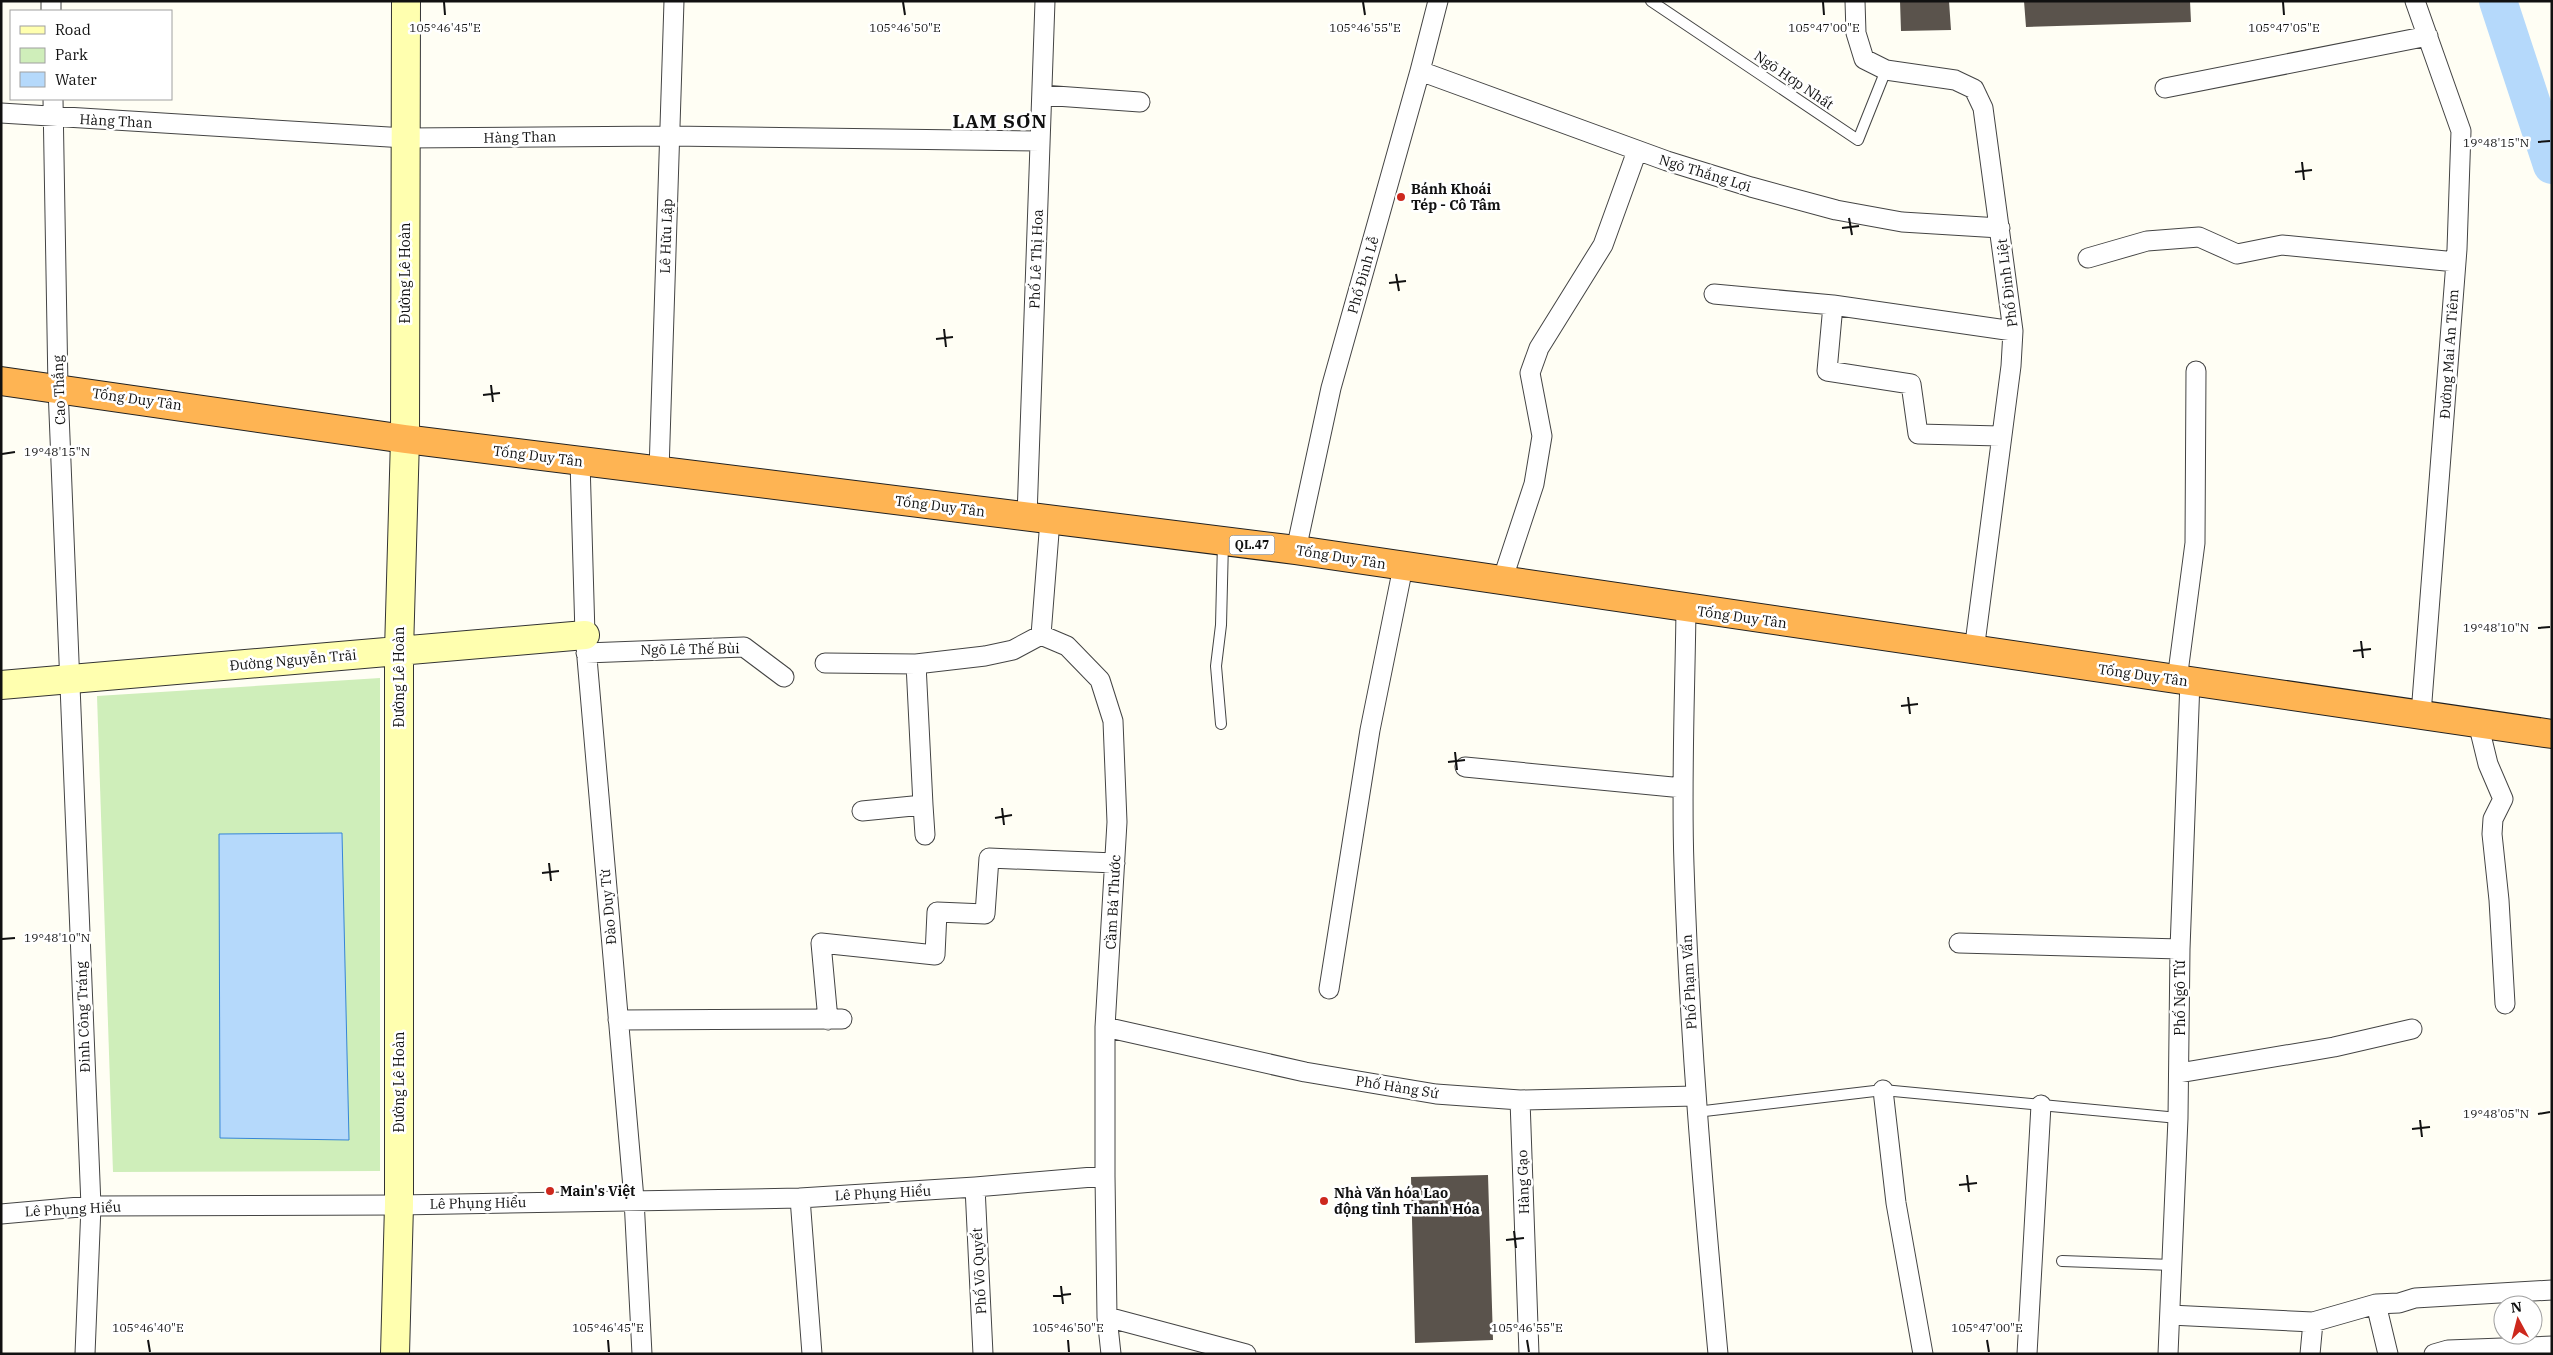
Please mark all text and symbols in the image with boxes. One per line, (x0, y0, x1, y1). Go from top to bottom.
legend (10, 10, 172, 100)
text: Road (55, 20, 91, 39)
text: 105°46'45"E (409, 20, 481, 35)
text: 105°46'50"E (869, 20, 941, 35)
text: 105°46'55"E (1329, 20, 1401, 35)
text: 105°47'00"E (1788, 20, 1860, 35)
text: 105°47'05"E (2248, 20, 2320, 35)
text: Park (55, 45, 88, 64)
street label: Ngõ Hợp Nhất (1751, 47, 1837, 113)
text: Water (55, 70, 97, 89)
district label: LAM SƠN (953, 109, 1047, 133)
street label: Hàng Than (79, 110, 153, 132)
street label: Hàng Than (483, 127, 557, 147)
text: 19°48'15"N (2463, 135, 2529, 150)
street label: Ngõ Thắng Lợi (1657, 150, 1753, 196)
place label: Bánh Khoái Tép - Cô Tâm (1411, 180, 1501, 214)
marker: Bánh Khoái Tép - Cô Tâm (1395, 191, 1407, 203)
street label: Lê Hữu Lập (656, 198, 676, 274)
street label: Phố Lê Thị Hoa (1025, 208, 1047, 309)
street label: Đường Lê Hoàn (396, 222, 414, 323)
street label: Phố Đinh Lễ (1343, 234, 1383, 316)
street label: Phố Đinh Liệt (1993, 238, 2021, 328)
street label: Đường Mai An Tiêm (2435, 289, 2463, 419)
street label: Cao Thắng (49, 354, 69, 425)
street label: Tống Duy Tân (91, 384, 183, 414)
street label: Tống Duy Tân (492, 442, 584, 470)
text: 19°48'15"N (24, 444, 90, 459)
street label: Tống Duy Tân (894, 492, 986, 520)
road number: QL.47 (1230, 536, 1274, 554)
street label: Tống Duy Tân (1295, 541, 1387, 573)
street label: Tống Duy Tân (1696, 602, 1788, 632)
text: 19°48'10"N (2463, 620, 2529, 635)
street label: Đường Lê Hoàn (390, 626, 408, 727)
street label: Ngõ Lê Thế Bùi (640, 639, 740, 659)
street label: Đường Nguyễn Trãi (229, 645, 357, 675)
street label: Tống Duy Tân (2097, 660, 2189, 690)
street label: Cầm Bá Thước (1102, 854, 1124, 950)
street label: Đào Duy Từ (596, 868, 620, 945)
text: 19°48'10"N (24, 930, 90, 945)
street label: Phố Phạm Vấn (1678, 934, 1700, 1030)
street label: Phố Ngô Từ (2171, 960, 2189, 1036)
street label: Đinh Công Tráng (72, 961, 94, 1073)
street label: Đường Lê Hoàn (390, 1031, 408, 1132)
street label: Phố Hàng Sứ (1354, 1072, 1440, 1103)
text: 19°48'05"N (2463, 1106, 2529, 1121)
street label: Hàng Gạo (1513, 1149, 1533, 1214)
street label: Lê Phụng Hiểu (834, 1181, 932, 1205)
place label: Main's Việt (560, 1182, 635, 1200)
place label: Nhà Văn hóa Lao động tỉnh Thanh Hóa (1334, 1184, 1480, 1218)
marker: Main's Việt (544, 1185, 556, 1197)
street label: Lê Phụng Hiểu (430, 1193, 527, 1213)
marker: Nhà Văn hóa Lao động tỉnh Thanh Hóa (1318, 1195, 1330, 1207)
street label: Lê Phụng Hiểu (24, 1197, 122, 1221)
street label: Phố Võ Quyết (968, 1227, 990, 1315)
north arrow (2493, 1295, 2543, 1345)
text: N (2510, 1297, 2523, 1317)
text: 105°46'40"E (112, 1320, 184, 1335)
text: 105°46'45"E (572, 1320, 644, 1335)
text: 105°46'50"E (1032, 1320, 1104, 1335)
text: 105°46'55"E (1491, 1320, 1563, 1335)
text: 105°47'00"E (1951, 1320, 2023, 1335)

